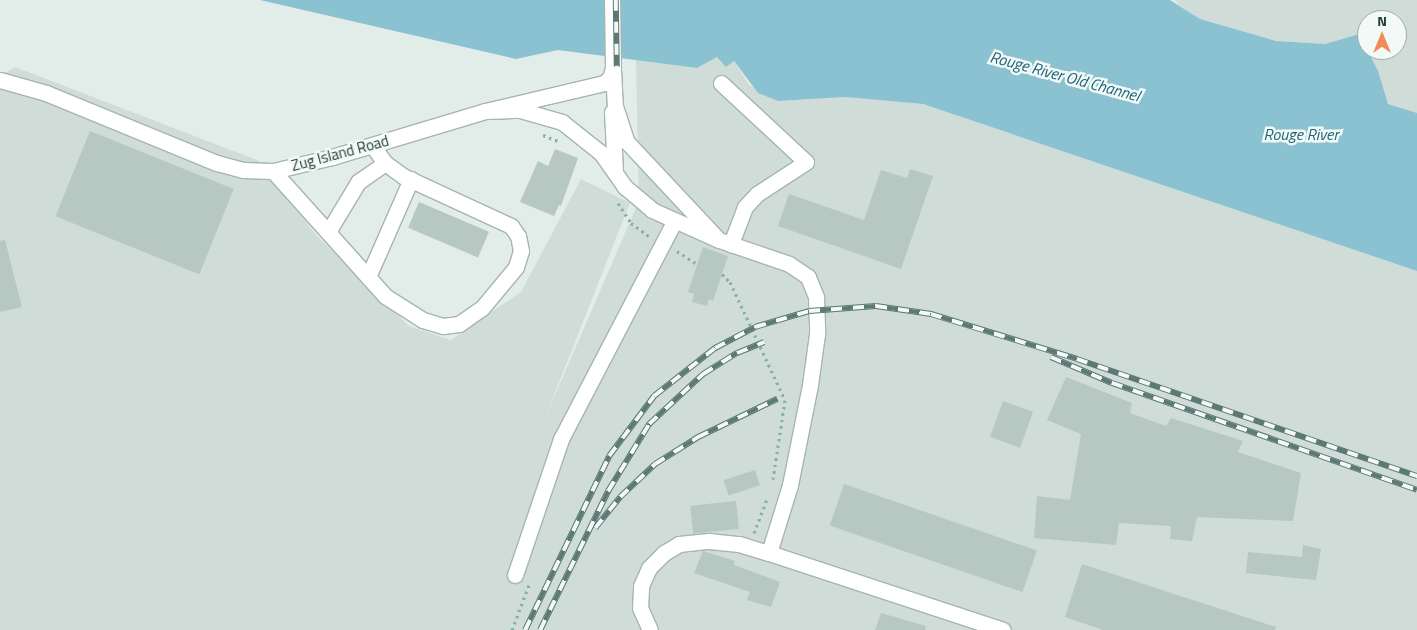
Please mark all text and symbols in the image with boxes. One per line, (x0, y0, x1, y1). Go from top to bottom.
north arrow (1357, 10, 1407, 60)
text: N (1377, 10, 1387, 31)
water label: Rouge River Old Channel (988, 47, 1142, 105)
water label: Rouge River (1263, 124, 1339, 144)
street label: Zug Island Road (289, 131, 391, 175)

